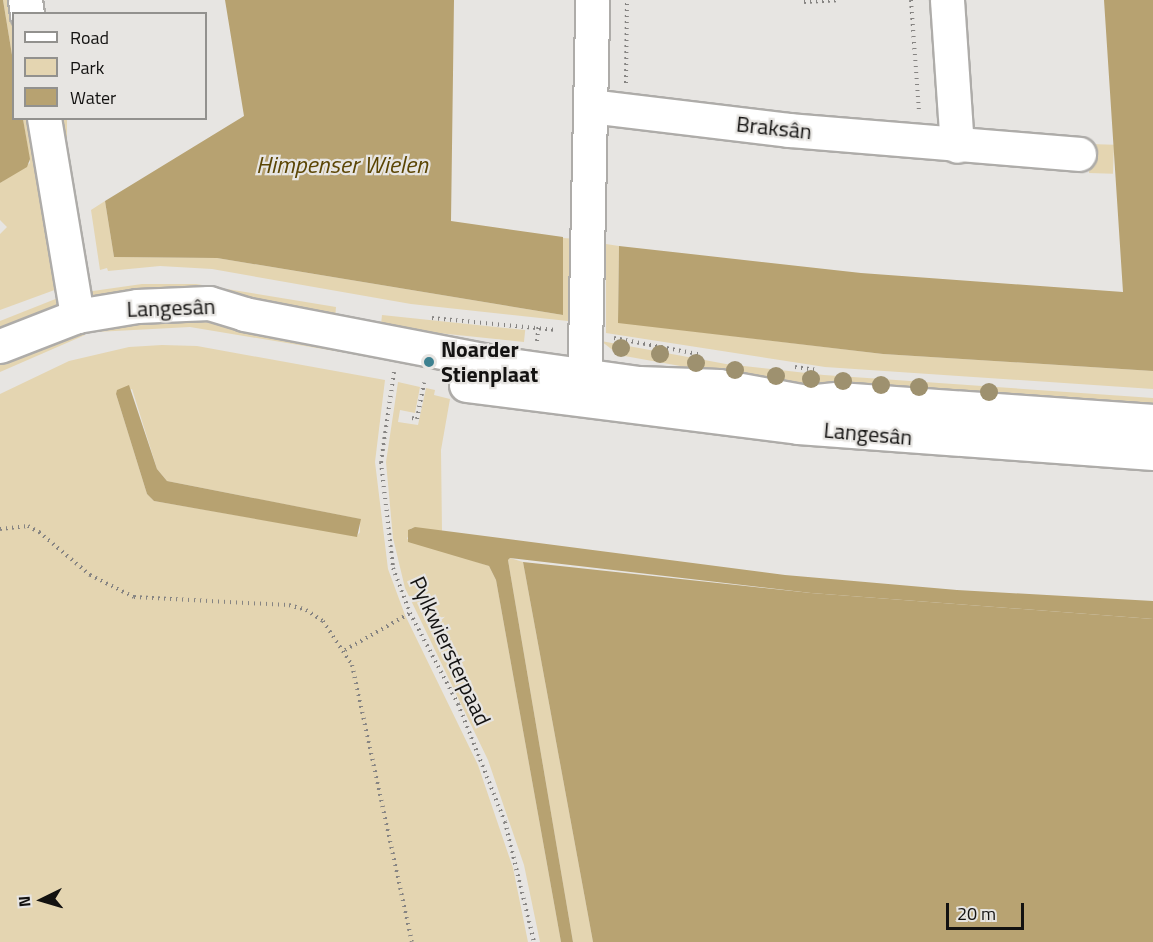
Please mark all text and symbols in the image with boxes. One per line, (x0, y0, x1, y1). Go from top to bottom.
legend (12, 12, 207, 120)
text: Road (70, 24, 109, 51)
text: Park (70, 54, 104, 81)
text: Water (70, 84, 116, 111)
street label: Braksân (735, 111, 813, 145)
water label: Himpenser Wielen (256, 151, 428, 179)
street label: Langesân (126, 293, 216, 323)
place label: Noarder Stienplaat (441, 336, 538, 388)
marker: Noarder Stienplaat (422, 355, 436, 369)
street label: Langesân (823, 417, 913, 451)
street label: Pylkwiersterpaad (404, 572, 496, 730)
north arrow (12, 870, 72, 930)
scale bar (949, 891, 1027, 929)
text: N (12, 895, 37, 908)
text: 20 m (957, 900, 996, 927)

